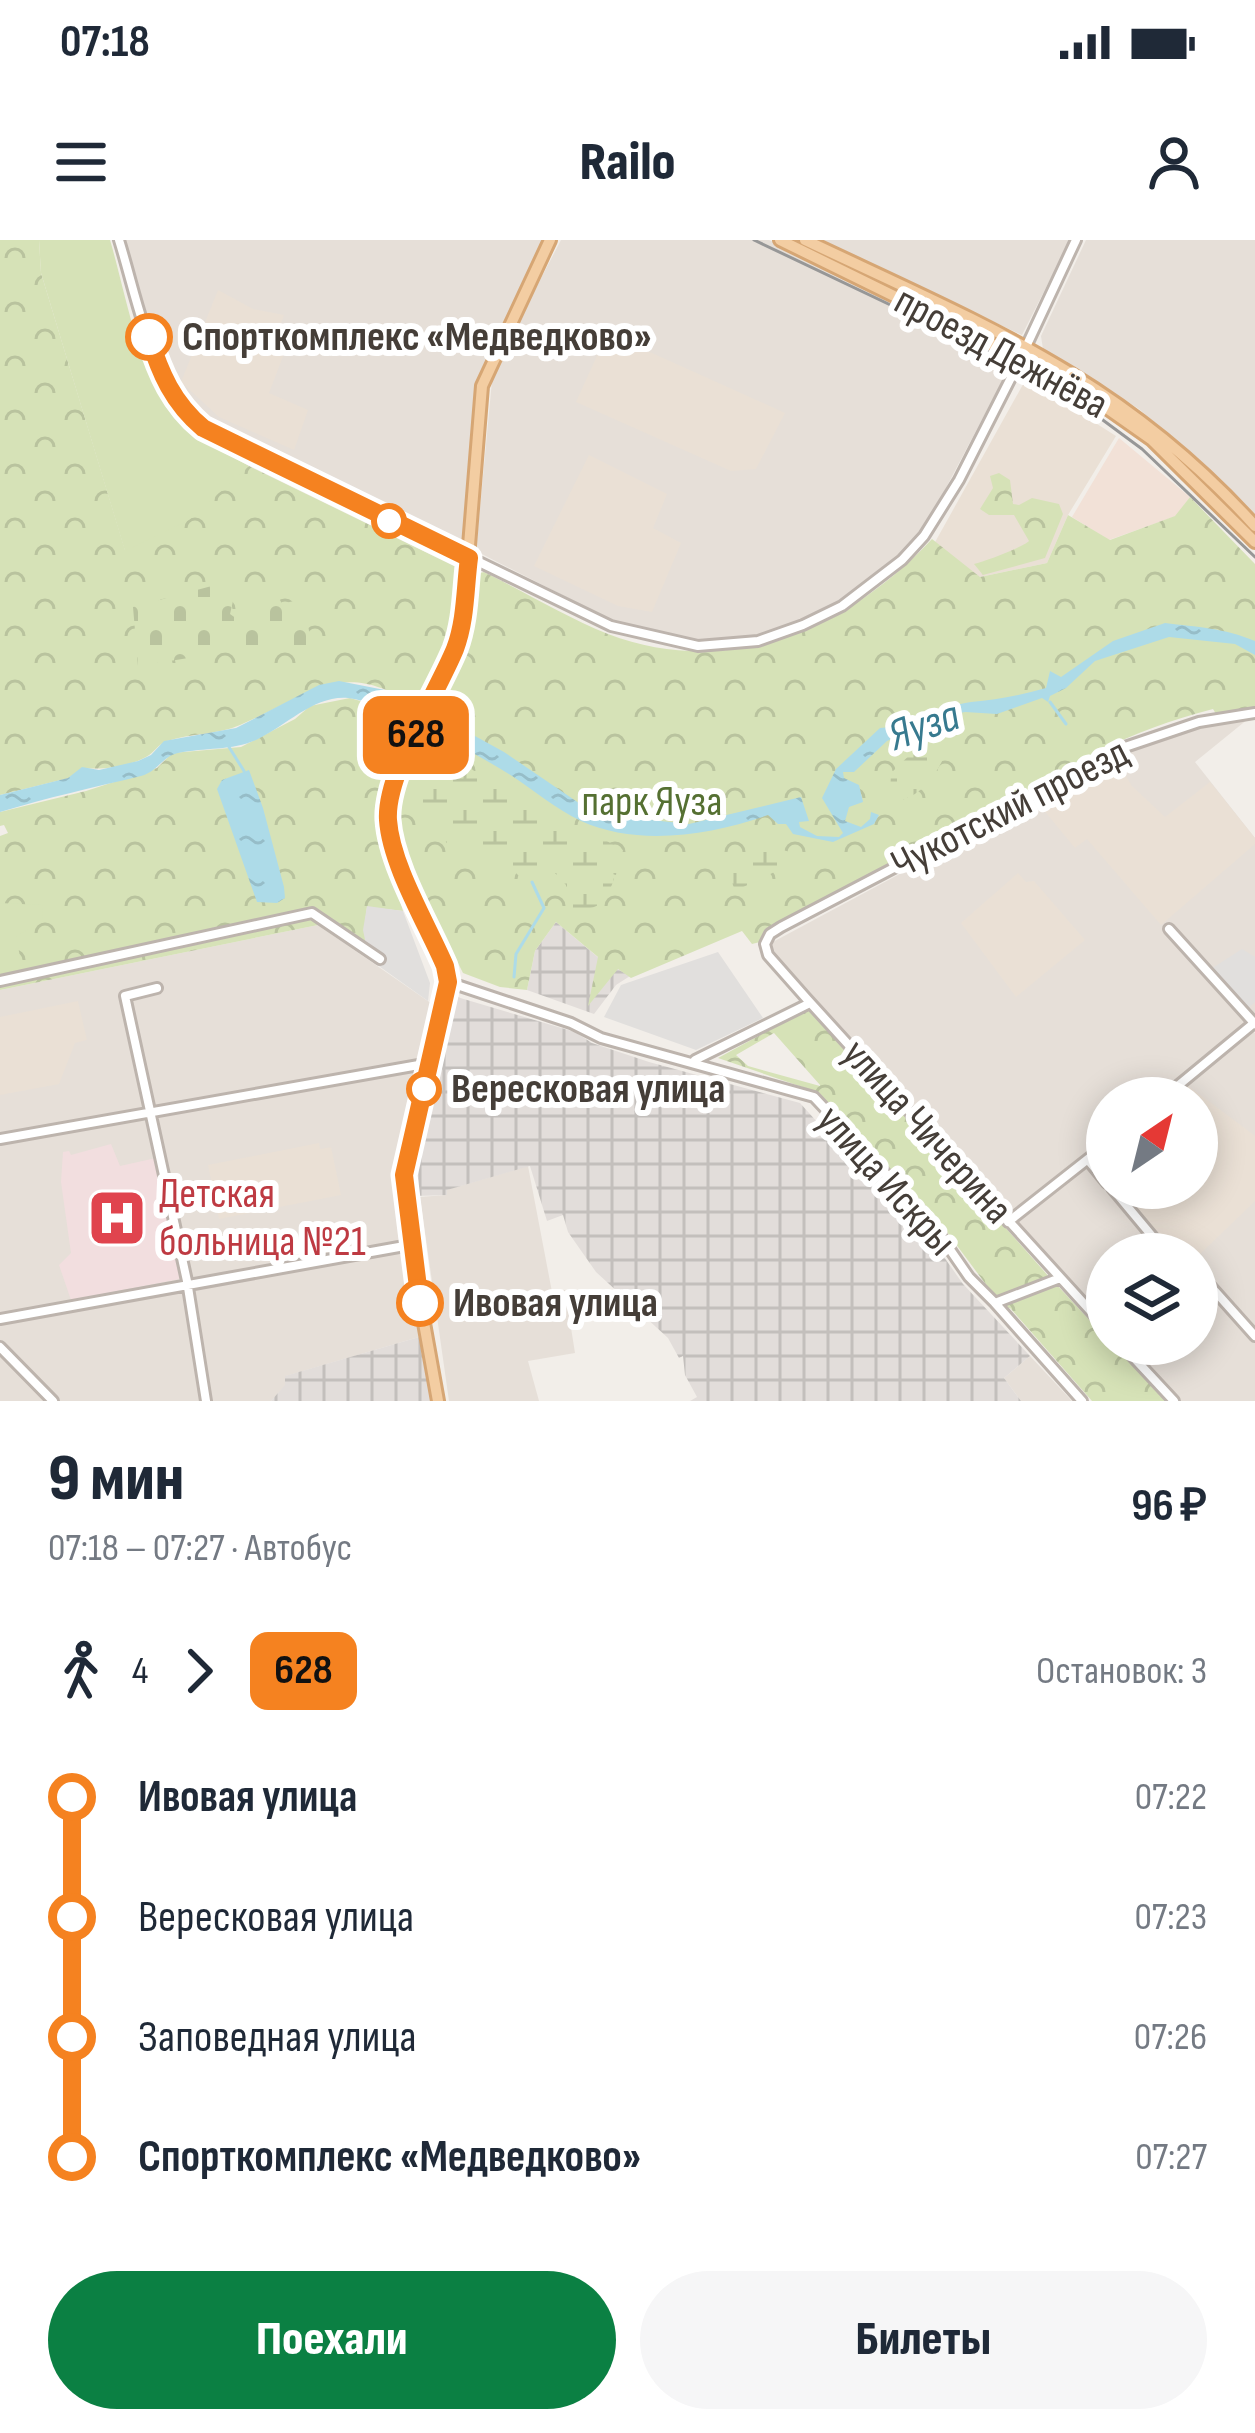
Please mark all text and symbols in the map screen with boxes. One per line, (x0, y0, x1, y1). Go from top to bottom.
text: 07:18 (60, 15, 150, 70)
icon: menu (48, 129, 114, 195)
icon: person (1141, 129, 1207, 195)
text: Railo (579, 130, 676, 195)
street label: проезд Дежнёва (886, 275, 1116, 431)
place label: Спорткомплекс «Медведково» (182, 312, 652, 363)
marker: Спорткомплекс «Медведково» (127, 315, 171, 359)
unlabelled marker (373, 505, 405, 537)
water label: Яуза (880, 688, 967, 764)
line badge: 628 (347, 696, 485, 774)
text: 628 (387, 709, 445, 760)
street label: Чукотский проезд (883, 727, 1137, 891)
park label: парк Яуза (581, 777, 723, 828)
street label: улица Чичерина (831, 1029, 1023, 1235)
place label: Вересковая улица (451, 1064, 725, 1115)
marker: Вересковая улица (408, 1073, 440, 1105)
north arrow (1086, 1077, 1218, 1209)
map controls (1086, 1077, 1218, 1365)
street label: улица Искры (805, 1095, 967, 1267)
place label: Детская больница №21 (159, 1169, 366, 1268)
hospital icon: Детская больница №21 (86, 1187, 148, 1249)
button: layers (1086, 1233, 1218, 1365)
place label: Ивовая улица (453, 1278, 658, 1329)
marker: Ивовая улица (398, 1281, 442, 1325)
text: 9 мин (48, 1440, 184, 1519)
text: 96 ₽ (1131, 1479, 1207, 1534)
text: 07:18 – 07:27 · Автобус (48, 1525, 352, 1572)
icon: walk (48, 1638, 114, 1704)
icon: forward (166, 1638, 232, 1704)
text: 628 (274, 1645, 333, 1696)
text: 4 (132, 1648, 148, 1695)
text: Остановок: 3 (1036, 1648, 1207, 1695)
text: Ивовая улица (138, 1770, 358, 1825)
text: 07:22 (1135, 1774, 1207, 1821)
text: Вересковая улица (138, 1890, 414, 1945)
text: 07:23 (1134, 1894, 1207, 1941)
text: Заповедная улица (138, 2010, 417, 2065)
text: 07:26 (1134, 2014, 1207, 2061)
text: Спорткомплекс «Медведково» (138, 2130, 641, 2185)
text: 07:27 (1135, 2134, 1207, 2181)
button: Поехали (48, 2271, 616, 2409)
button: Билеты (640, 2271, 1207, 2409)

